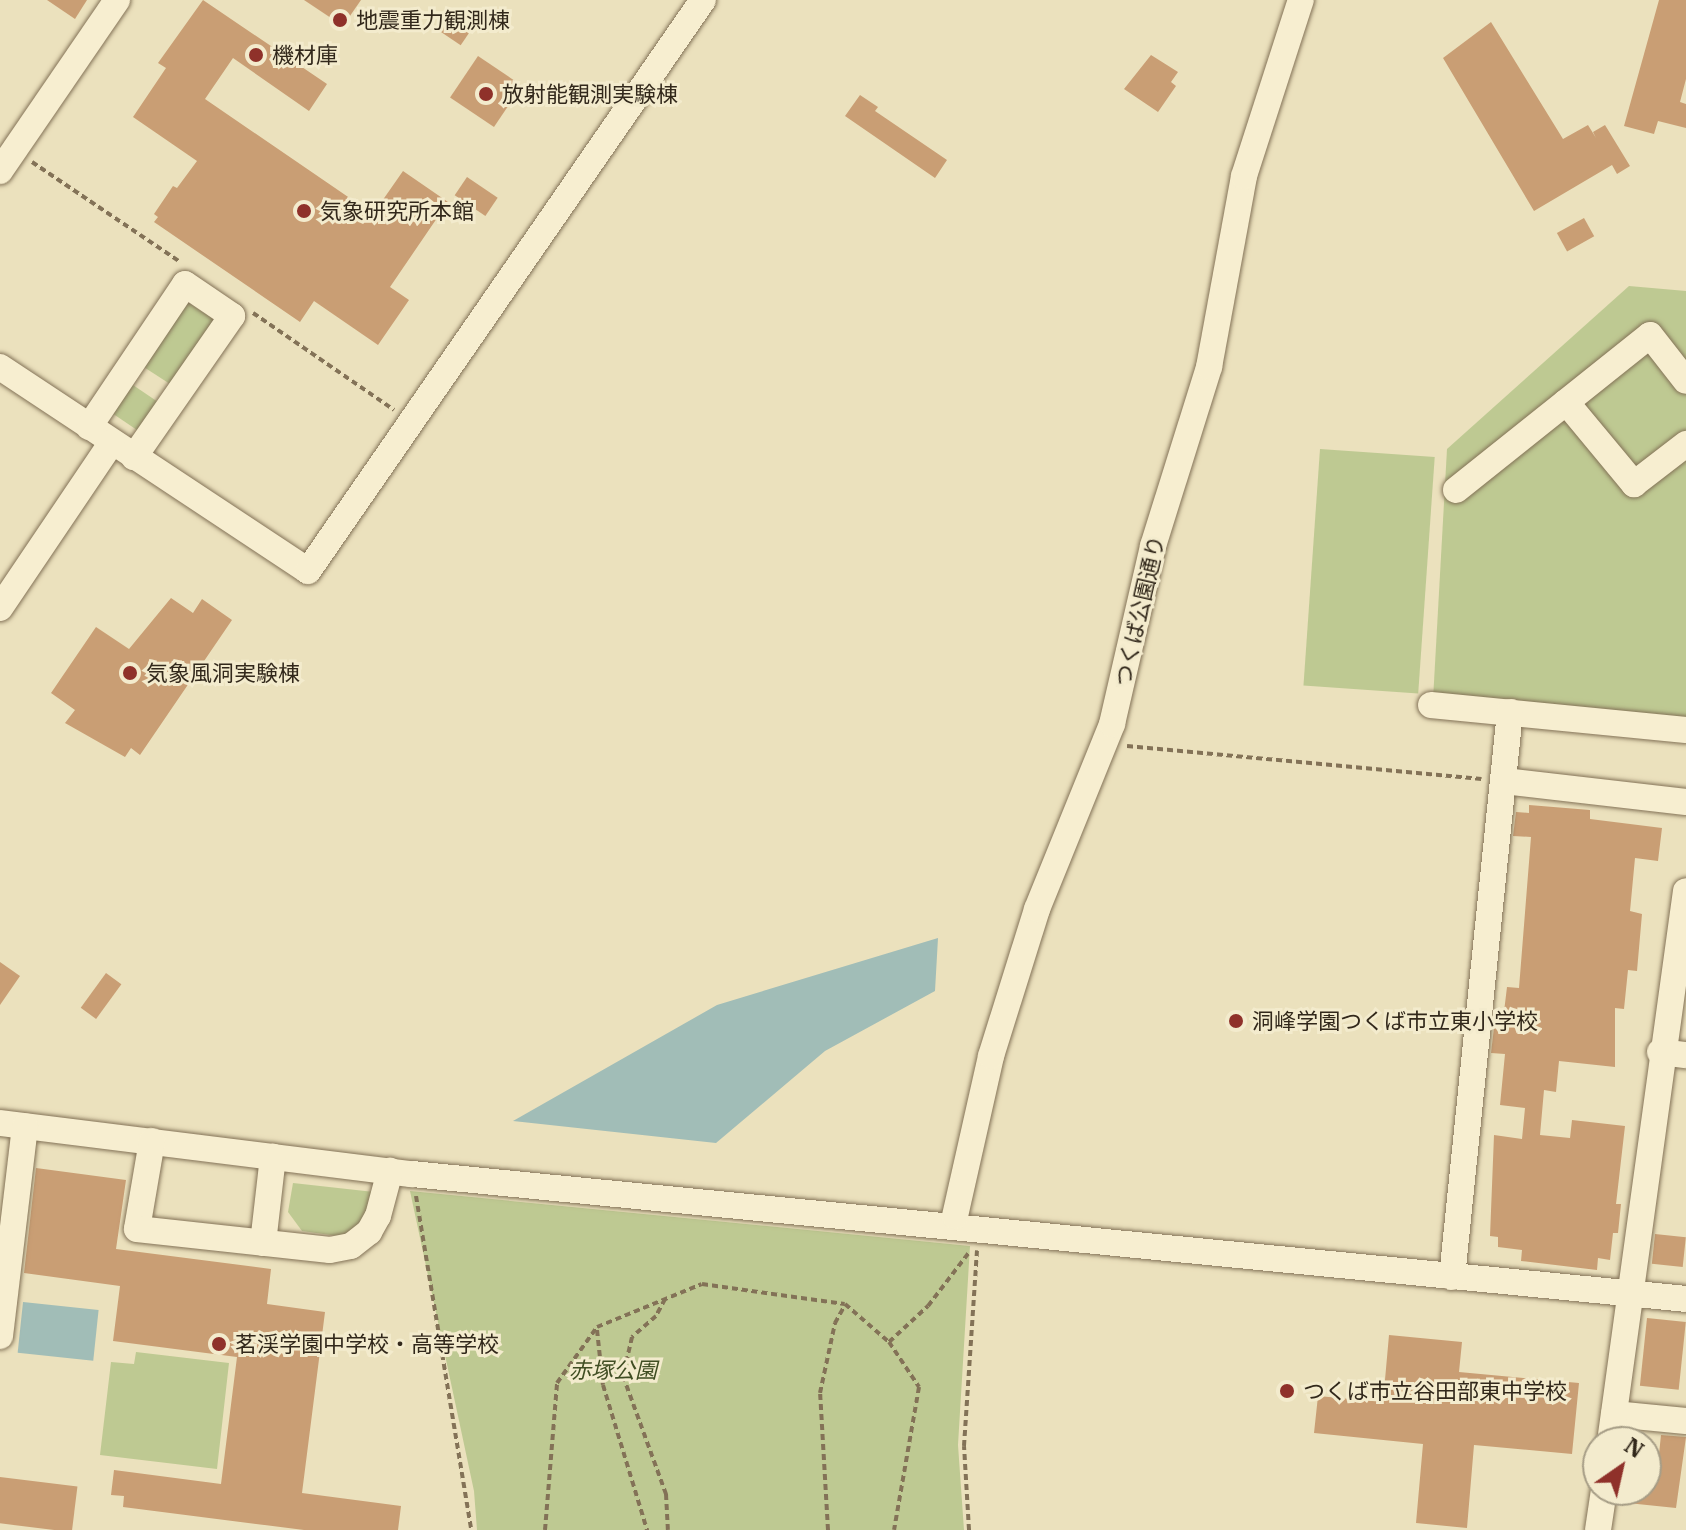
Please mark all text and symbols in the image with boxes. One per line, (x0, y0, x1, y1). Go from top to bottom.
place label: 地震重力観測棟 (356, 7, 510, 33)
marker: 地震重力観測棟 (331, 11, 349, 29)
place label: 機材庫 (272, 42, 338, 68)
marker: 機材庫 (247, 46, 265, 64)
place label: 放射能観測実験棟 (502, 81, 678, 107)
marker: 放射能観測実験棟 (477, 85, 495, 103)
place label: 気象研究所本館 (320, 198, 474, 224)
marker: 気象研究所本館 (295, 202, 313, 220)
street label: つくば公園通り (1109, 533, 1169, 689)
place label: 気象風洞実験棟 (146, 660, 300, 686)
marker: 気象風洞実験棟 (121, 664, 139, 682)
place label: 洞峰学園つくば市立東小学校 (1252, 1008, 1538, 1034)
marker: 洞峰学園つくば市立東小学校 (1227, 1012, 1245, 1030)
place label: 茗渓学園中学校・高等学校 (235, 1331, 499, 1357)
marker: 茗渓学園中学校・高等学校 (210, 1335, 228, 1353)
park label: 赤塚公園 (569, 1357, 657, 1383)
place label: つくば市立谷田部東中学校 (1303, 1378, 1567, 1404)
marker: つくば市立谷田部東中学校 (1278, 1382, 1296, 1400)
north arrow (1582, 1426, 1662, 1506)
text: N (1619, 1430, 1650, 1464)

